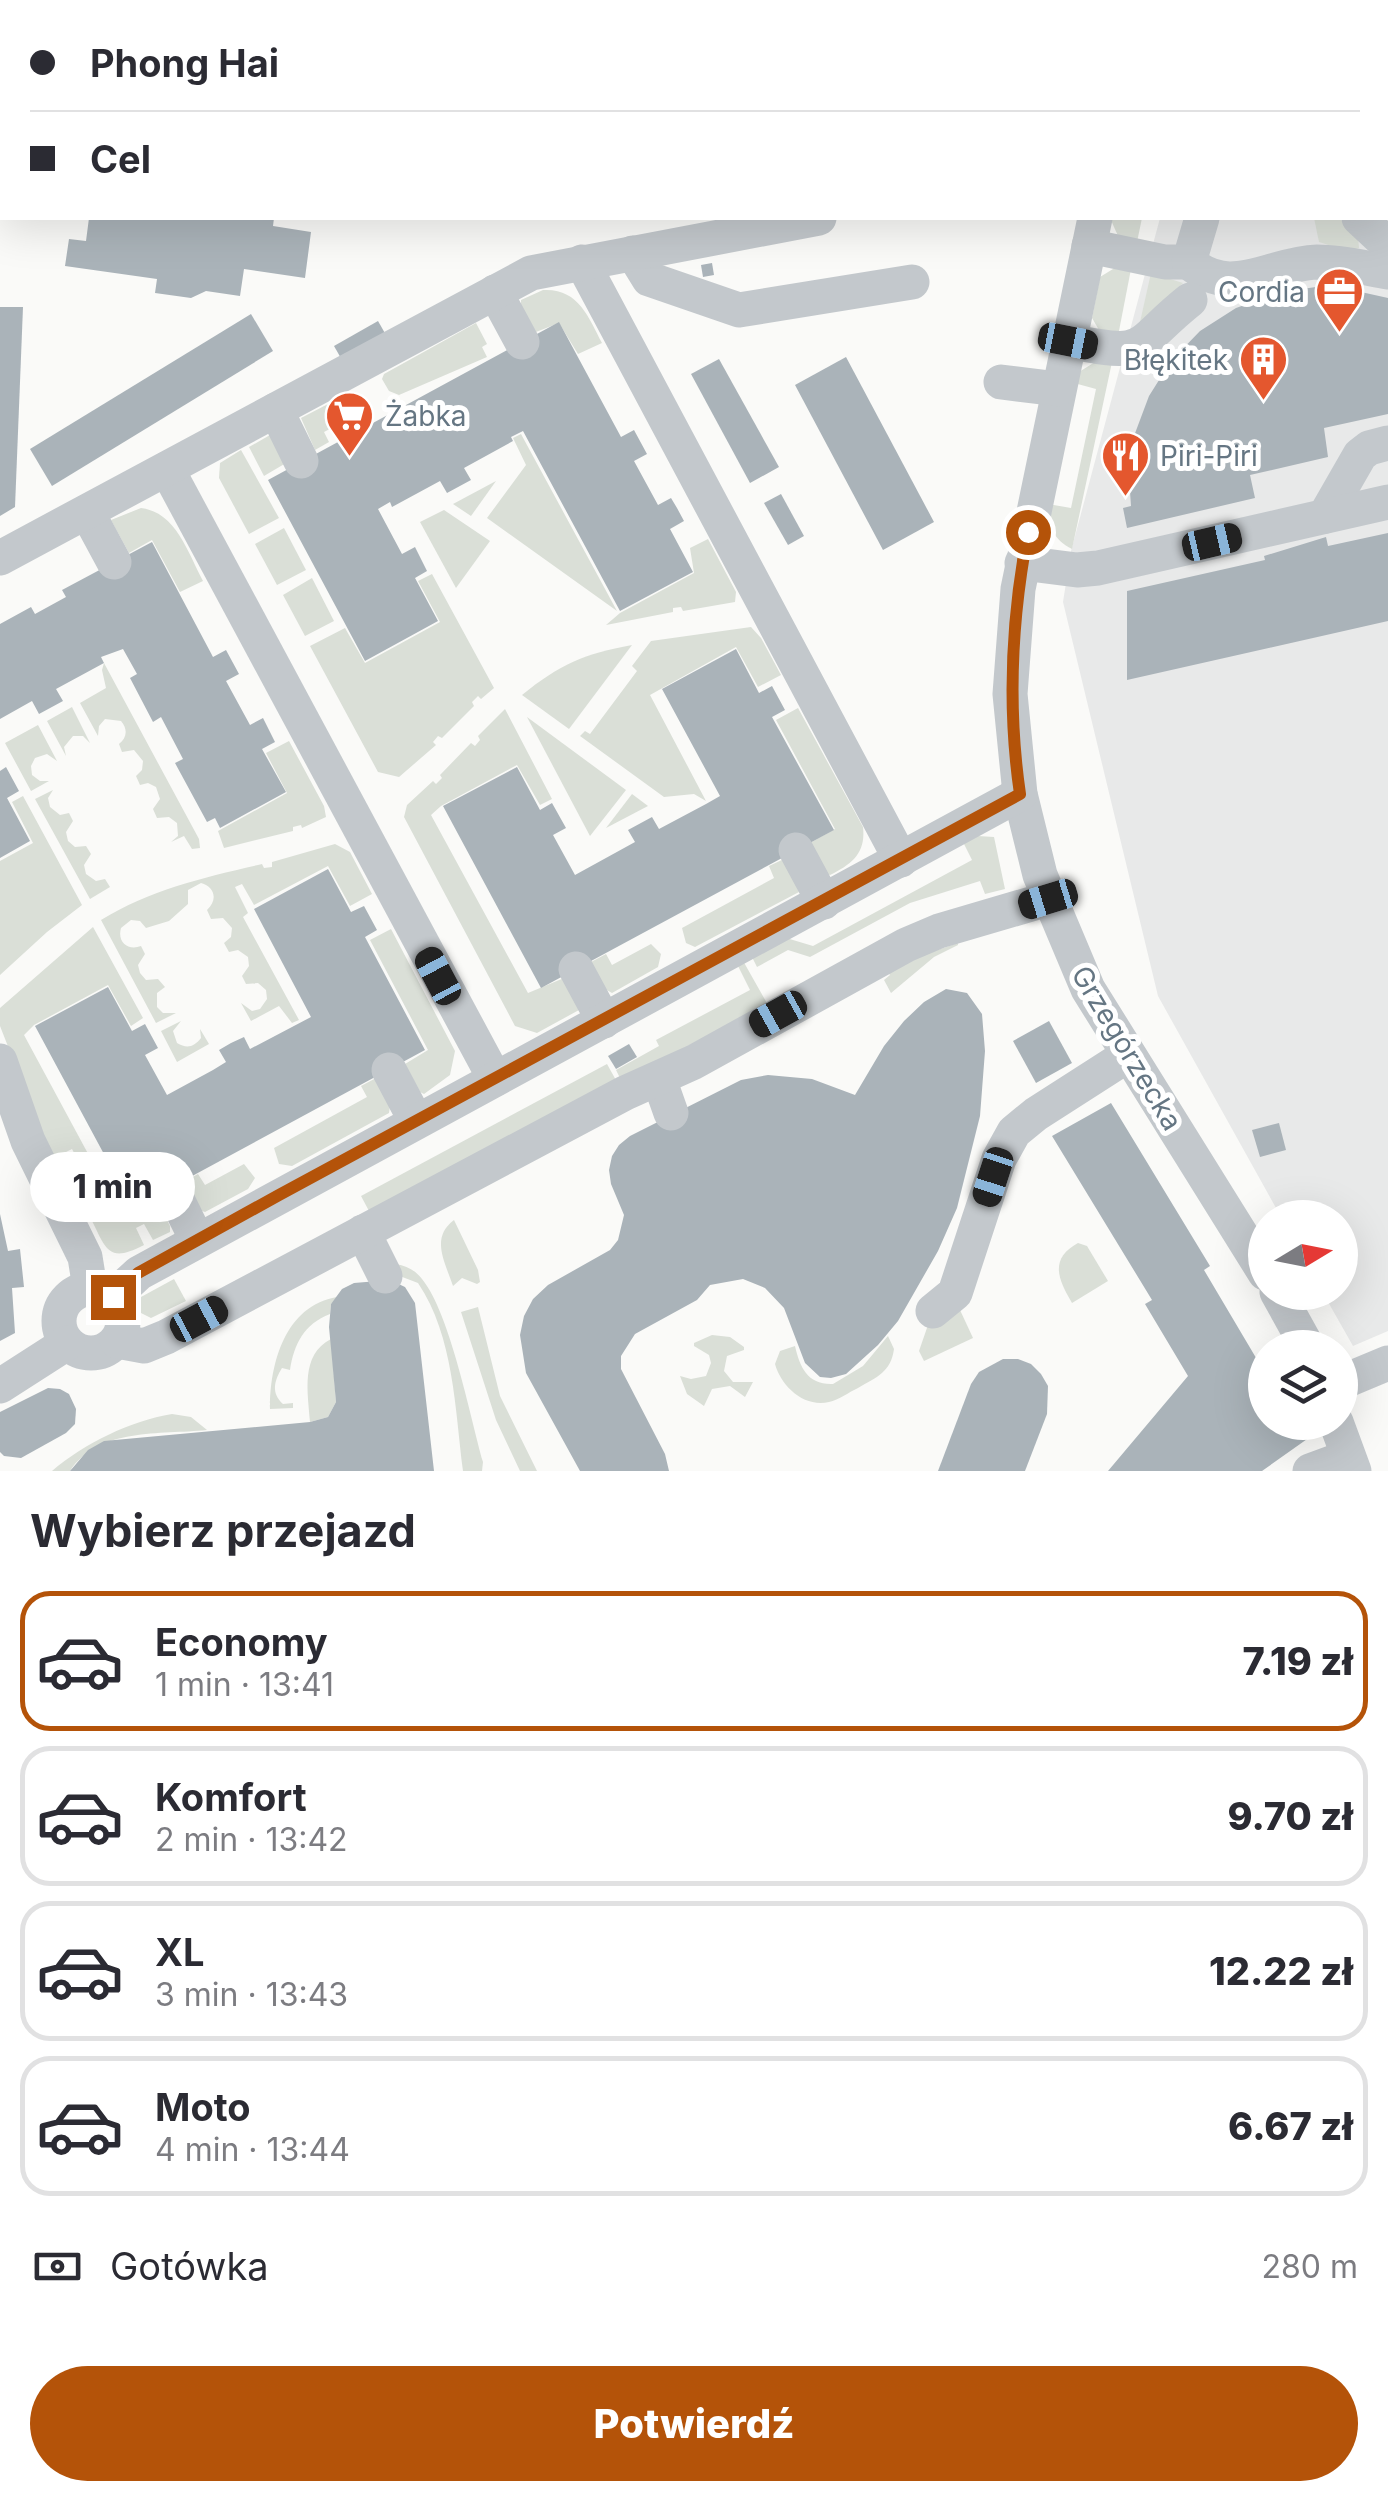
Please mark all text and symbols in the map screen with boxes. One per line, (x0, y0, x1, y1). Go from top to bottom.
text: Phong Hai (90, 40, 279, 86)
text: Cel (90, 136, 151, 182)
office icon: Cordia (1314, 266, 1366, 334)
place label: Cordia (1218, 275, 1305, 309)
car (1036, 321, 1100, 361)
building icon: Błękitek (1237, 334, 1289, 402)
place label: Błękitek (1124, 343, 1228, 377)
supermarket icon: Żabka (324, 390, 376, 458)
place label: Żabka (385, 399, 467, 433)
restaurant icon: Piri-Piri (1099, 430, 1151, 498)
place label: Piri-Piri (1160, 439, 1258, 473)
route start (1006, 510, 1051, 555)
car (1179, 521, 1245, 563)
car (1015, 876, 1081, 922)
car (411, 942, 465, 1010)
street label: Grzegórzecka (1065, 960, 1189, 1136)
car (744, 986, 812, 1042)
car (969, 1144, 1017, 1210)
callout: 1 min (31, 1152, 196, 1222)
text: 1 min (72, 1167, 153, 1206)
north arrow (1248, 1200, 1358, 1310)
map controls (1248, 1200, 1358, 1440)
route end (91, 1275, 136, 1320)
car (165, 1292, 233, 1346)
button: layers (1248, 1330, 1358, 1440)
text: Wybierz przejazd (30, 1503, 416, 1558)
icon: car (35, 1616, 125, 1706)
text: Economy (155, 1619, 328, 1665)
text: 7.19 zł (1242, 1638, 1353, 1684)
text: 1 min · 13:41 (155, 1665, 334, 1704)
icon: car (35, 1771, 125, 1861)
text: Komfort (155, 1774, 307, 1820)
text: 9.70 zł (1228, 1793, 1353, 1839)
text: 2 min · 13:42 (155, 1820, 348, 1859)
icon: car (35, 1926, 125, 2016)
text: XL (155, 1929, 205, 1975)
text: 12.22 zł (1209, 1948, 1353, 1994)
text: 3 min · 13:43 (155, 1975, 348, 2014)
icon: car (35, 2081, 125, 2171)
text: Moto (155, 2084, 251, 2130)
text: 6.67 zł (1228, 2103, 1353, 2149)
text: 4 min · 13:44 (155, 2130, 350, 2169)
icon: cash (30, 2239, 85, 2294)
text: Gotówka (110, 2243, 269, 2289)
text: 280 m (1261, 2247, 1358, 2286)
button: Potwierdź (30, 2366, 1358, 2481)

